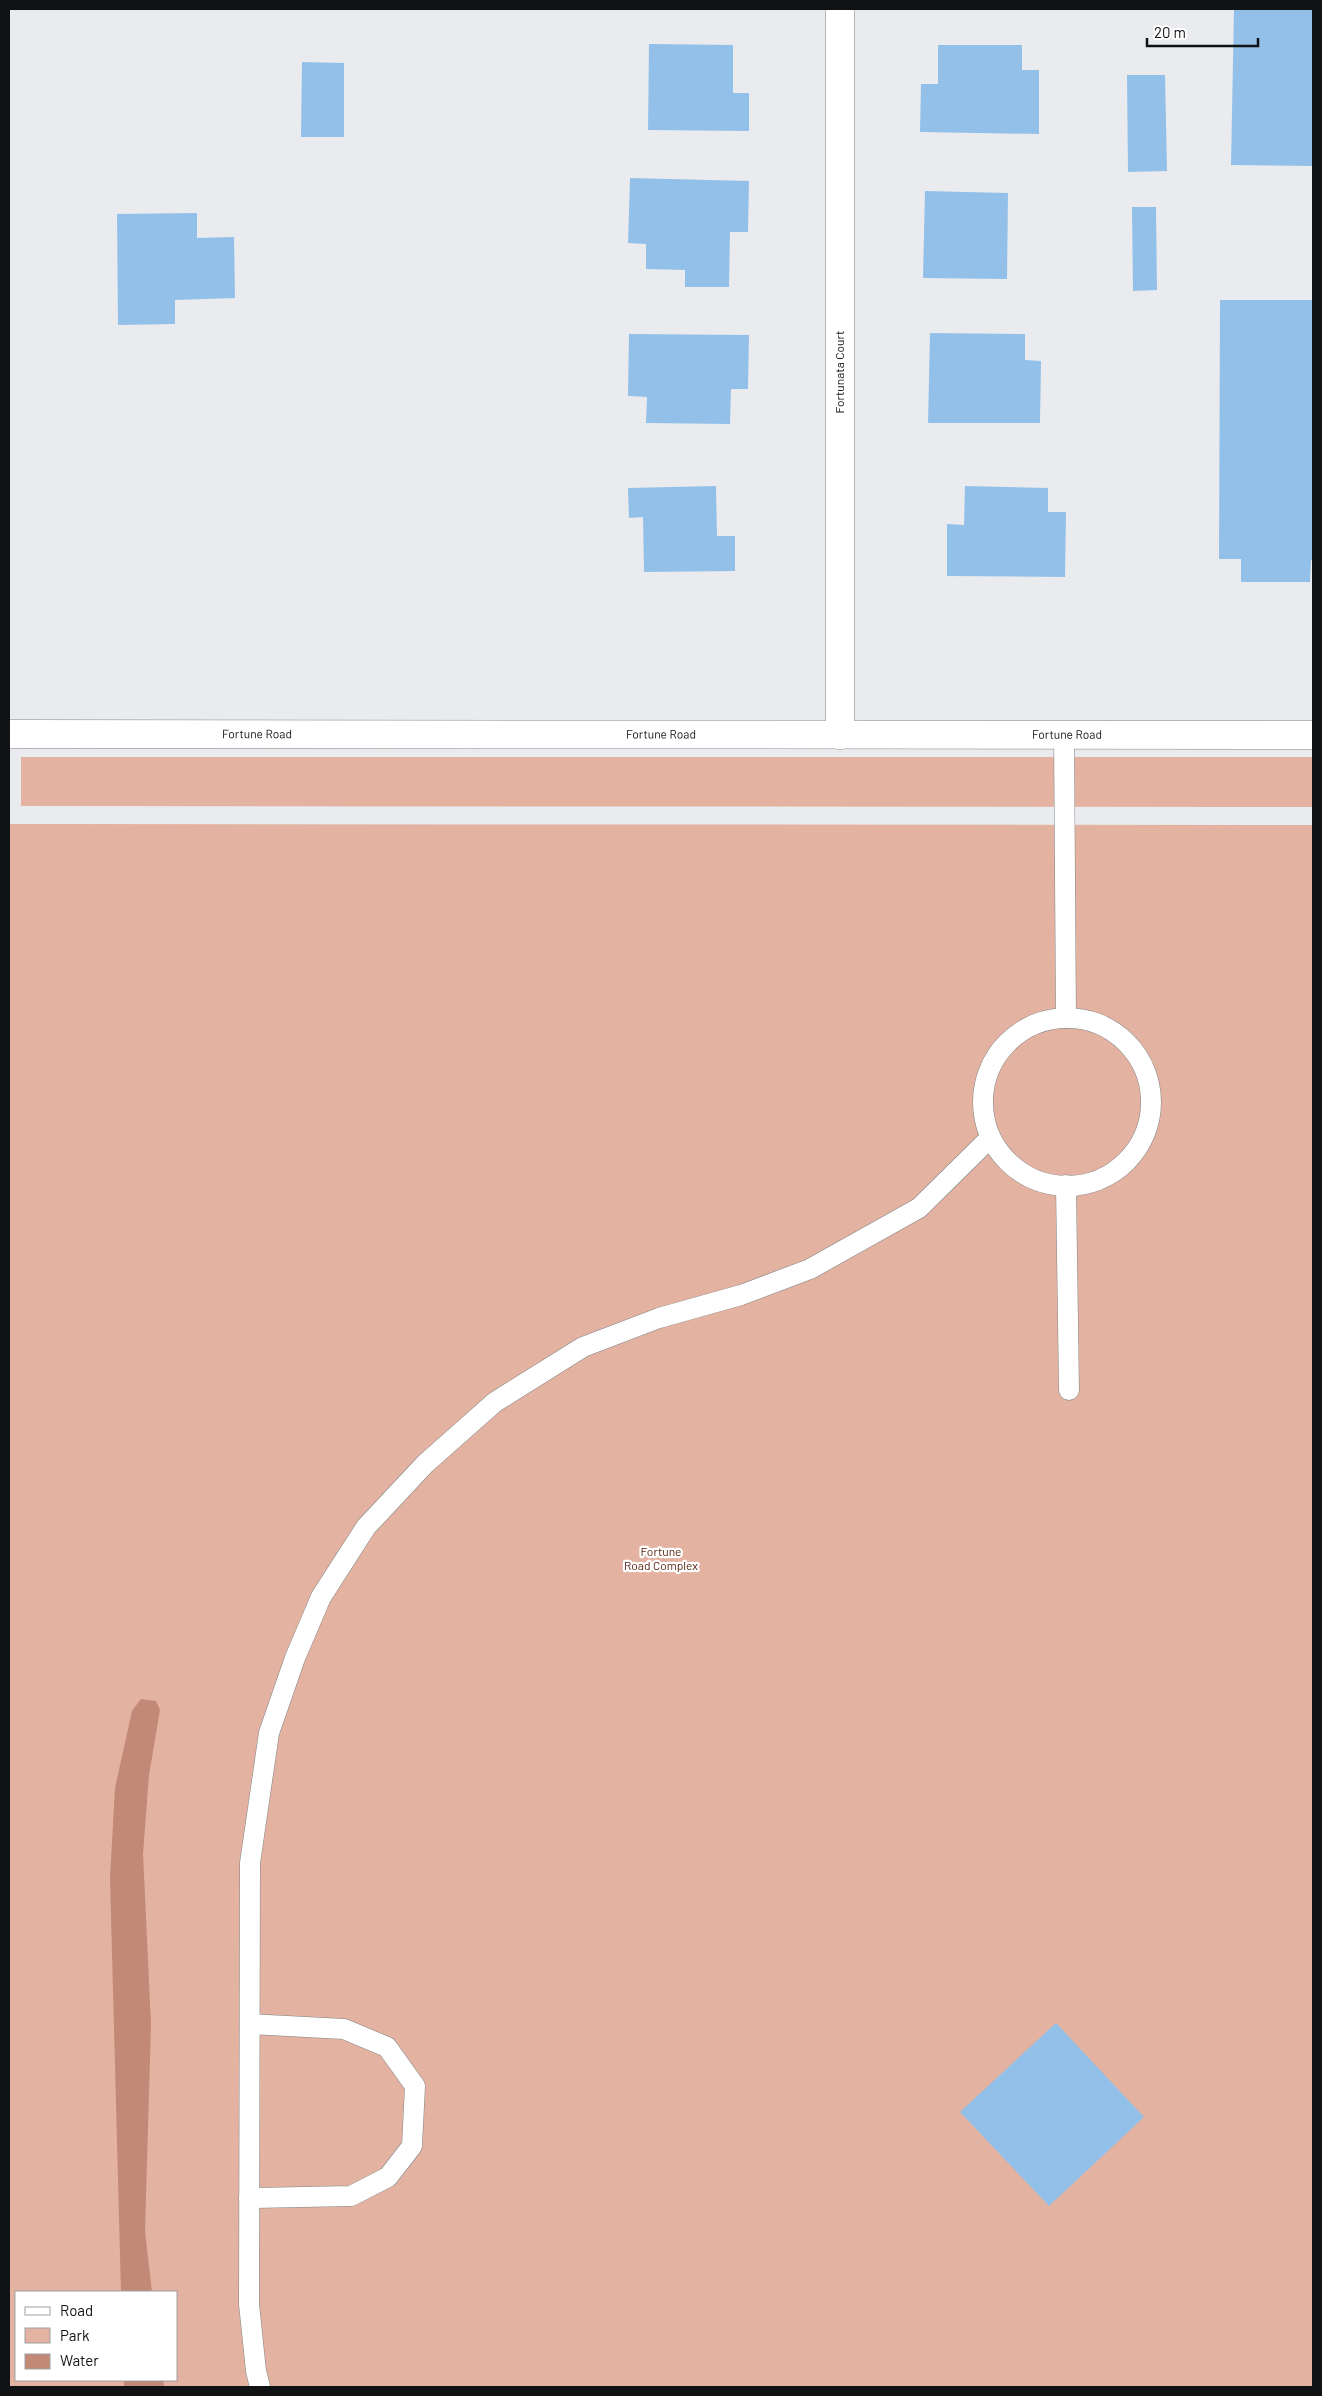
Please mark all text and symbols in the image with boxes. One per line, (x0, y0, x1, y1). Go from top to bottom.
scale bar (1147, 15, 1258, 47)
text: 20 m (1154, 23, 1186, 41)
street label: Fortunata Court (832, 331, 846, 413)
street label: Fortune Road (222, 726, 292, 740)
street label: Fortune Road (626, 726, 696, 741)
street label: Fortune Road (1032, 727, 1102, 741)
park label: Fortune Road Complex (624, 1544, 698, 1572)
legend (15, 2291, 178, 2381)
text: Road (60, 2301, 93, 2319)
text: Park (60, 2326, 90, 2344)
text: Water (60, 2351, 99, 2369)

